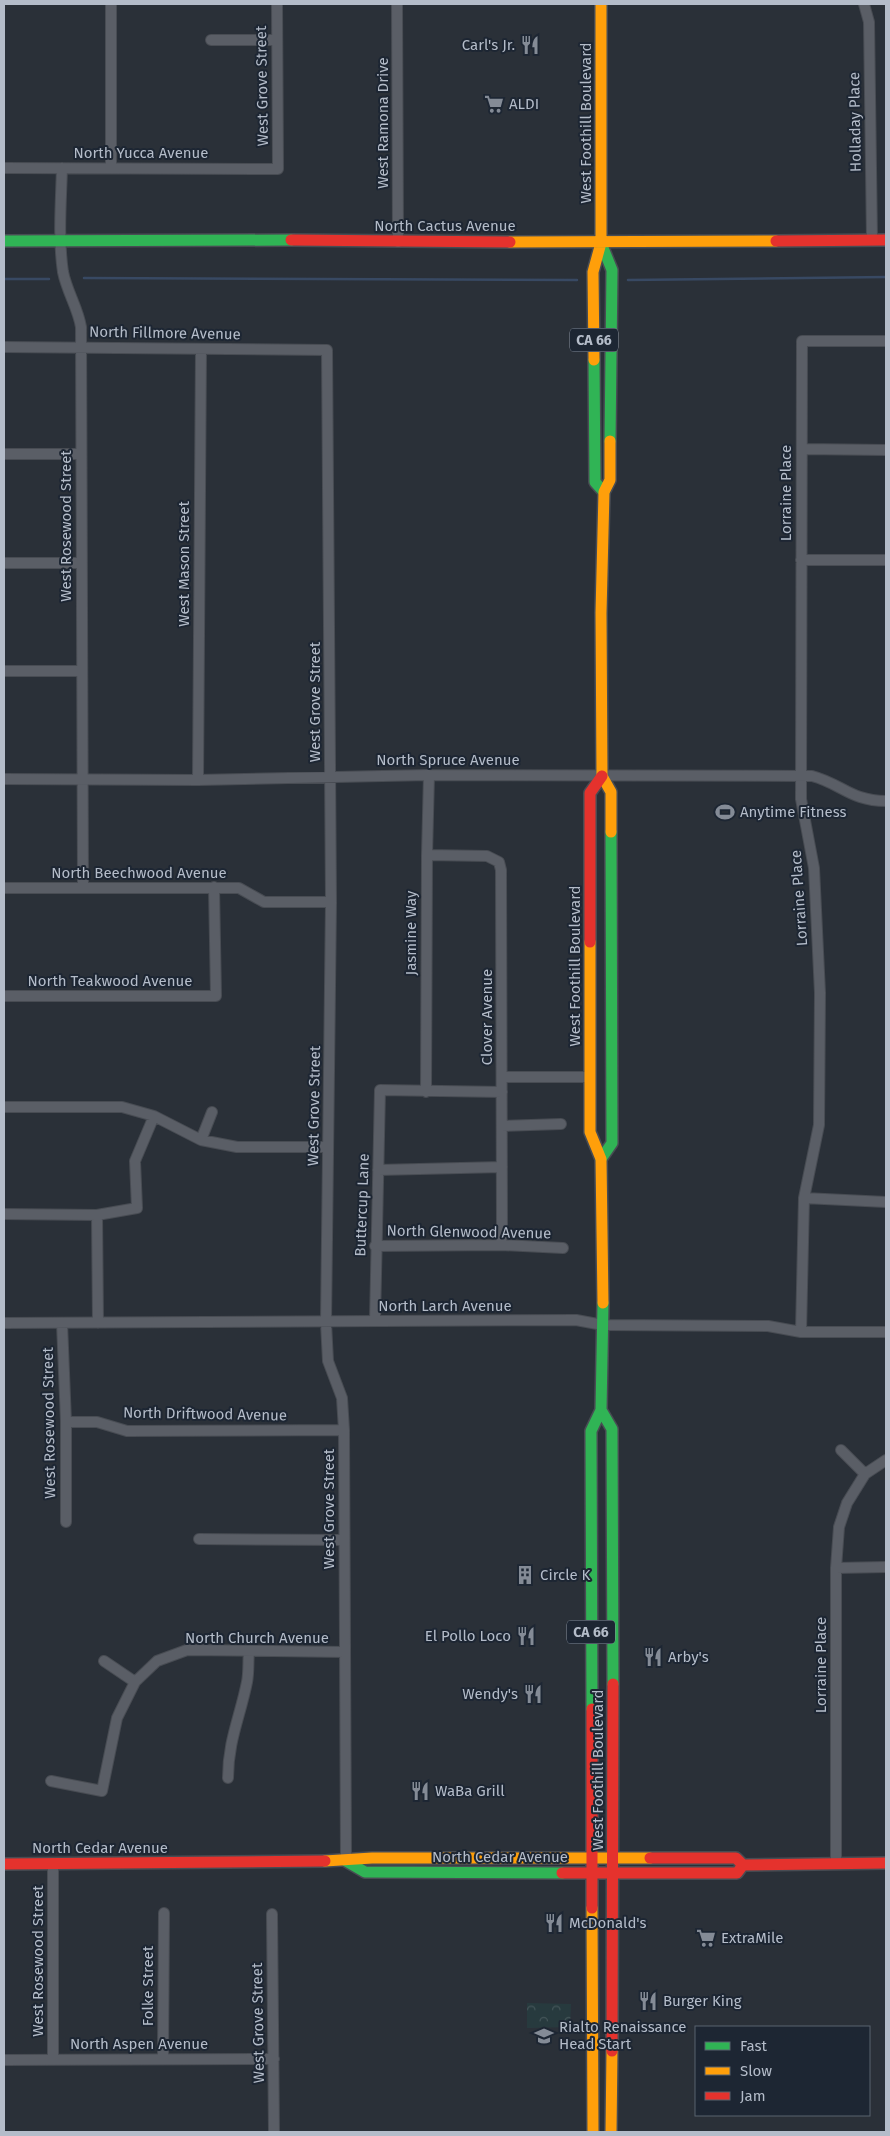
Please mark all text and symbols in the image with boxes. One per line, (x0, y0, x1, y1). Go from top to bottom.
street label: West Grove Street (252, 25, 272, 146)
restaurant icon: Carl's Jr. (519, 34, 541, 56)
place label: Carl's Jr. (462, 36, 515, 54)
street label: West Foothill Boulevard (577, 42, 595, 204)
street label: West Ramona Drive (374, 57, 392, 189)
street label: Holladay Place (845, 72, 865, 172)
supermarket icon: ALDI (483, 93, 505, 115)
place label: ALDI (509, 95, 539, 113)
street label: North Yucca Avenue (73, 144, 209, 162)
street label: North Cactus Avenue (374, 217, 516, 235)
street label: North Fillmore Avenue (89, 323, 241, 343)
road number: CA 66 (570, 328, 618, 352)
street label: Lorraine Place (777, 445, 795, 541)
street label: West Rosewood Street (57, 450, 75, 602)
street label: West Mason Street (175, 501, 193, 627)
street label: West Grove Street (306, 641, 324, 762)
street label: North Spruce Avenue (376, 751, 520, 769)
sports icon: Anytime Fitness (714, 801, 736, 823)
place label: Anytime Fitness (740, 803, 847, 821)
street label: Lorraine Place (787, 849, 811, 947)
street label: North Beechwood Avenue (51, 864, 227, 882)
street label: West Foothill Boulevard (566, 885, 584, 1047)
street label: Jasmine Way (402, 890, 420, 975)
street label: Clover Avenue (478, 969, 496, 1065)
street label: North Teakwood Avenue (28, 972, 192, 990)
street label: West Grove Street (304, 1045, 324, 1166)
street label: Buttercup Lane (351, 1153, 373, 1257)
street label: North Glenwood Avenue (386, 1222, 552, 1242)
street label: North Larch Avenue (378, 1297, 512, 1315)
street label: West Rosewood Street (39, 1347, 59, 1499)
street label: North Driftwood Avenue (123, 1404, 287, 1424)
street label: West Grove Street (320, 1448, 338, 1569)
building icon: Circle K (514, 1564, 536, 1586)
place label: Circle K (540, 1566, 591, 1584)
street label: Lorraine Place (812, 1617, 830, 1713)
road number: CA 66 (567, 1620, 615, 1644)
restaurant icon: El Pollo Loco (515, 1625, 537, 1647)
place label: El Pollo Loco (425, 1627, 511, 1645)
street label: North Church Avenue (185, 1629, 329, 1647)
restaurant icon: Arby's (642, 1646, 664, 1668)
place label: Arby's (668, 1648, 709, 1666)
restaurant icon: Wendy's (522, 1683, 544, 1705)
place label: Wendy's (462, 1685, 518, 1703)
street label: West Foothill Boulevard (589, 1689, 607, 1851)
restaurant icon: WaBa Grill (409, 1780, 431, 1802)
place label: WaBa Grill (435, 1782, 505, 1800)
street label: North Cedar Avenue (32, 1839, 168, 1857)
street label: North Cedar Avenue (432, 1848, 568, 1866)
street label: West Rosewood Street (29, 1885, 47, 2037)
restaurant icon: McDonald's (543, 1912, 565, 1934)
place label: McDonald's (569, 1914, 647, 1932)
supermarket icon: ExtraMile (695, 1927, 717, 1949)
place label: ExtraMile (721, 1929, 784, 1947)
street label: Folke Street (139, 1945, 157, 2026)
street label: West Grove Street (248, 1962, 268, 2083)
restaurant icon: Burger King (637, 1990, 659, 2012)
place label: Burger King (663, 1992, 742, 2010)
place label: Rialto Renaissance Head Start (559, 2018, 687, 2053)
school or university icon: Rialto Renaissance Head Start (533, 2025, 555, 2047)
legend (695, 2026, 870, 2116)
street label: North Aspen Avenue (70, 2035, 208, 2053)
text: Fast (740, 2037, 767, 2055)
text: Slow (740, 2062, 772, 2080)
text: Jam (740, 2087, 766, 2105)

